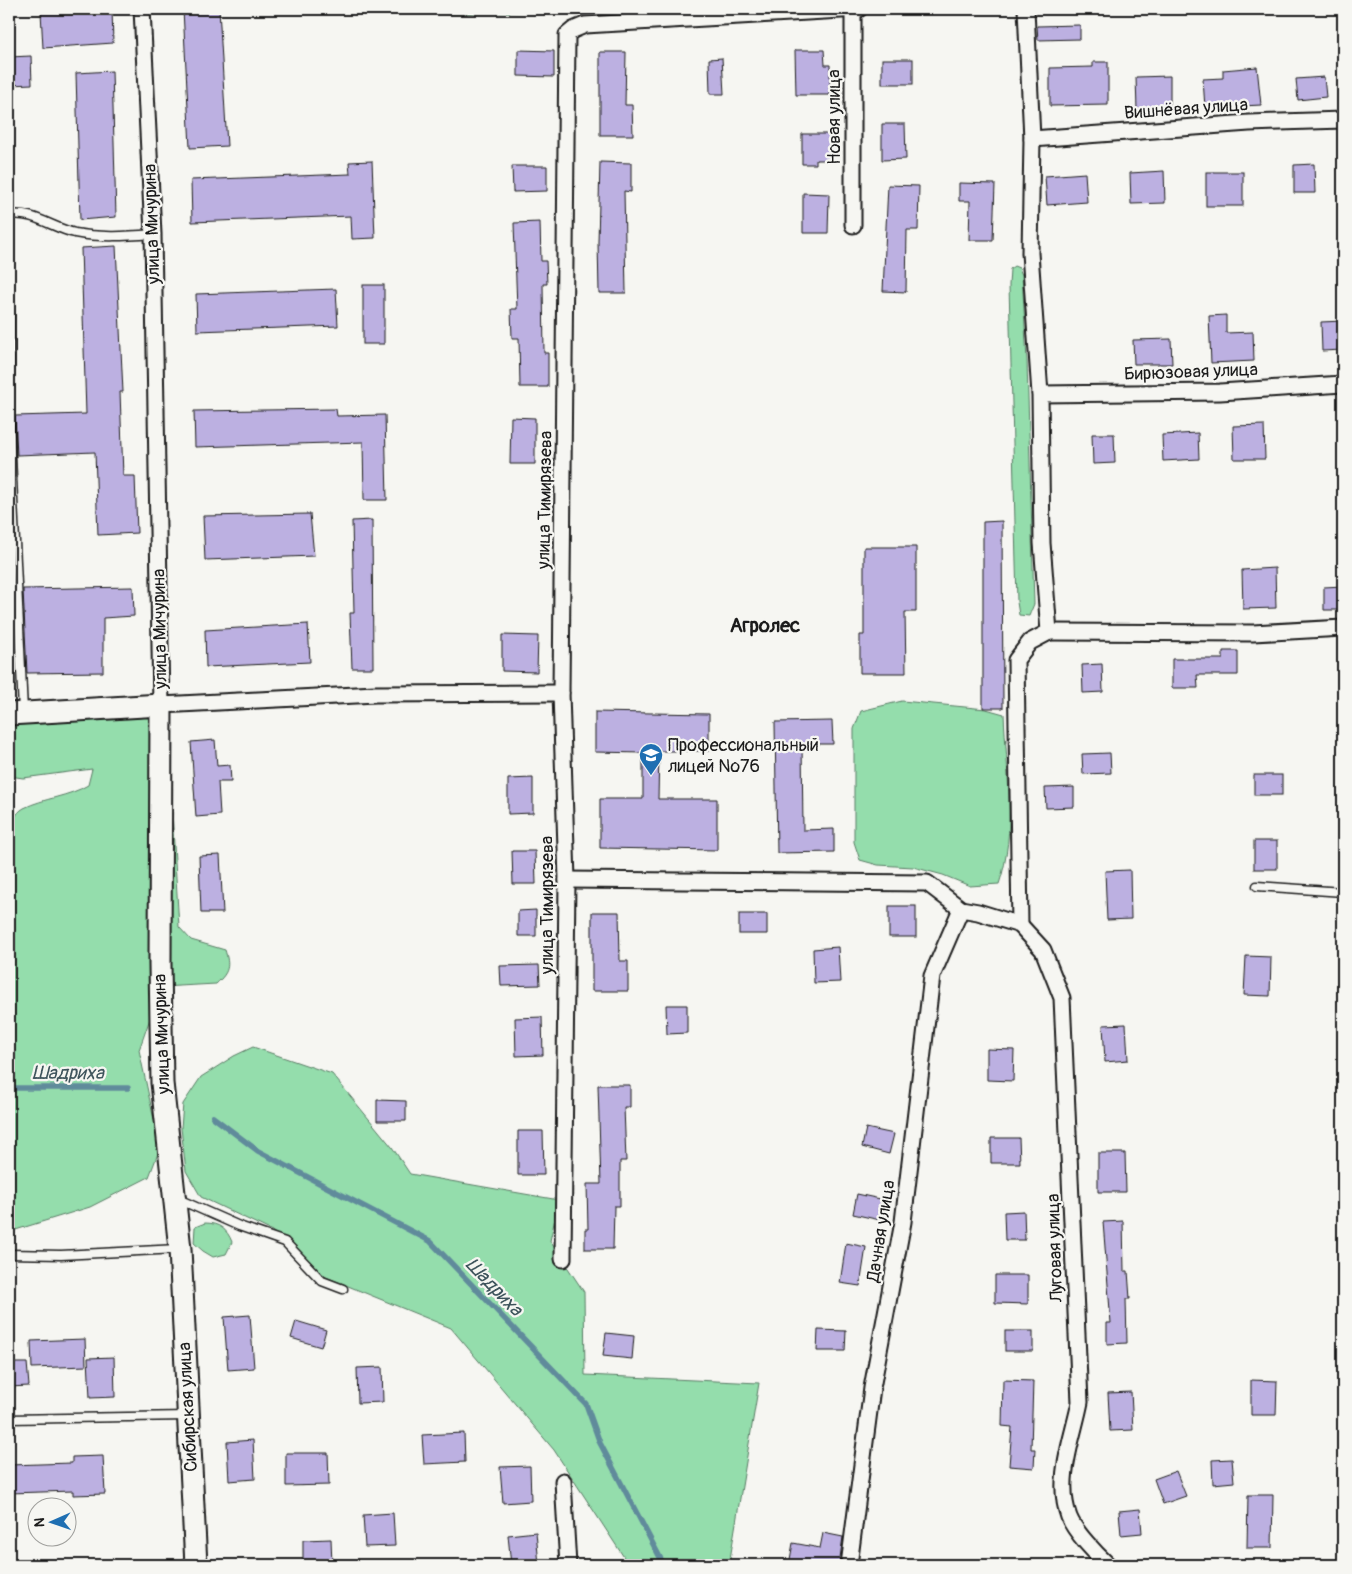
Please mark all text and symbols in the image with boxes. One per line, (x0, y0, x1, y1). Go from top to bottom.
street label: Новая улица (823, 69, 846, 165)
street label: Вишнёвая улица (1123, 93, 1249, 125)
street label: улица Мичурина (138, 163, 166, 286)
street label: Бирюзовая улица (1124, 358, 1258, 386)
street label: улица Тимирязева (532, 431, 558, 570)
street label: улица Мичурина (147, 569, 173, 690)
district label: Агролес (730, 613, 800, 638)
place label: Профессиональный лицей №76 (668, 734, 819, 778)
school or university icon: Профессиональный лицей №76 (638, 742, 664, 776)
street label: улица Тимирязева (536, 836, 559, 975)
street label: улица Мичурина (148, 973, 176, 1096)
water label: Шадриха (32, 1061, 105, 1085)
street label: Дачная улица (861, 1178, 900, 1285)
street label: Луговая улица (1042, 1193, 1068, 1304)
water label: Шадриха (461, 1253, 528, 1322)
street label: Сибирская улица (173, 1342, 203, 1472)
north arrow (28, 1496, 78, 1546)
text: N (31, 1517, 48, 1527)

